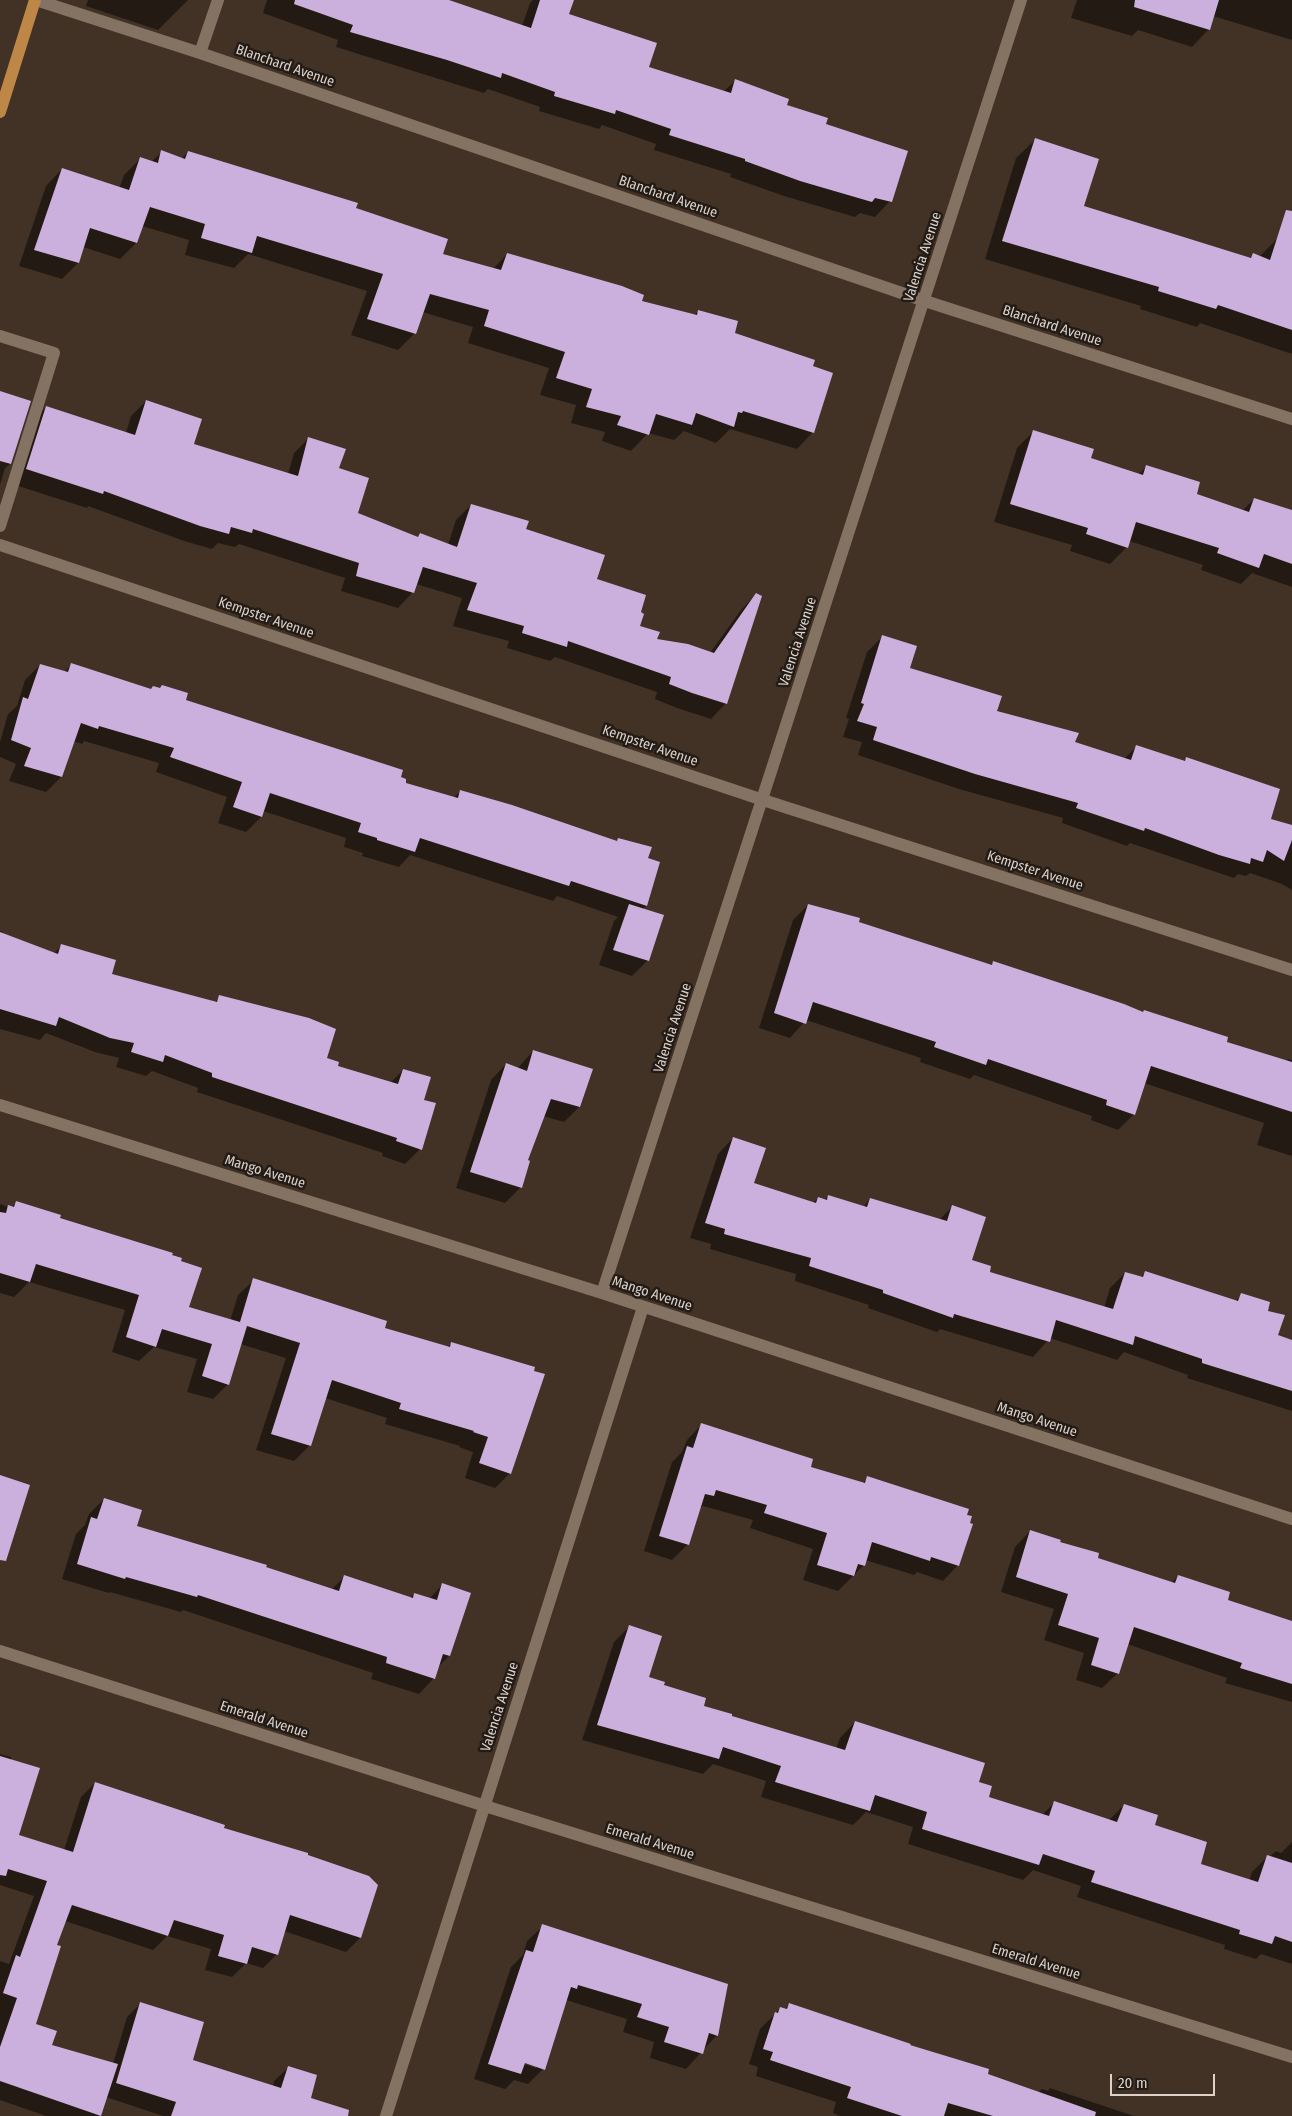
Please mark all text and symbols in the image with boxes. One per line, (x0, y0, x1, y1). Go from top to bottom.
street label: Blanchard Avenue (234, 41, 336, 91)
street label: Blanchard Avenue (617, 172, 719, 222)
street label: Valencia Avenue (901, 210, 945, 304)
street label: Blanchard Avenue (1000, 302, 1104, 350)
street label: Kempster Avenue (216, 594, 316, 642)
street label: Valencia Avenue (776, 595, 820, 689)
street label: Kempster Avenue (600, 722, 700, 770)
street label: Kempster Avenue (985, 848, 1085, 894)
street label: Valencia Avenue (651, 981, 695, 1075)
street label: Mango Avenue (223, 1152, 307, 1192)
street label: Mango Avenue (610, 1273, 694, 1315)
street label: Mango Avenue (995, 1399, 1079, 1441)
street label: Valencia Avenue (478, 1660, 522, 1754)
street label: Emerald Avenue (218, 1698, 310, 1742)
street label: Emerald Avenue (604, 1821, 696, 1863)
street label: Emerald Avenue (990, 1941, 1082, 1983)
scale bar (1112, 2064, 1217, 2096)
text: 20 m (1118, 2074, 1148, 2092)

